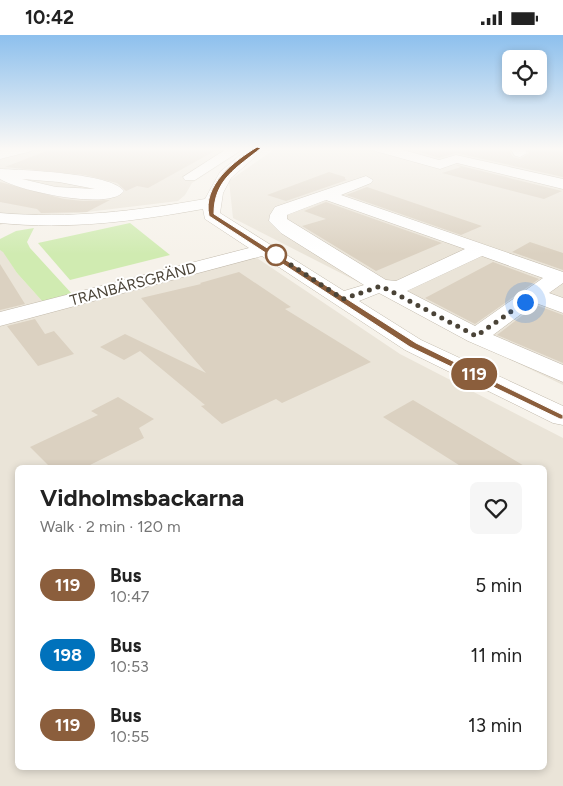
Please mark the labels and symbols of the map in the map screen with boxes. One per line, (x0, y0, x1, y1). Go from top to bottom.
unlabelled marker (265, 244, 287, 266)
street label: TRANBÄRSGRÄND (68, 258, 198, 310)
your location (513, 290, 538, 315)
line badge: 119 (445, 358, 503, 390)

